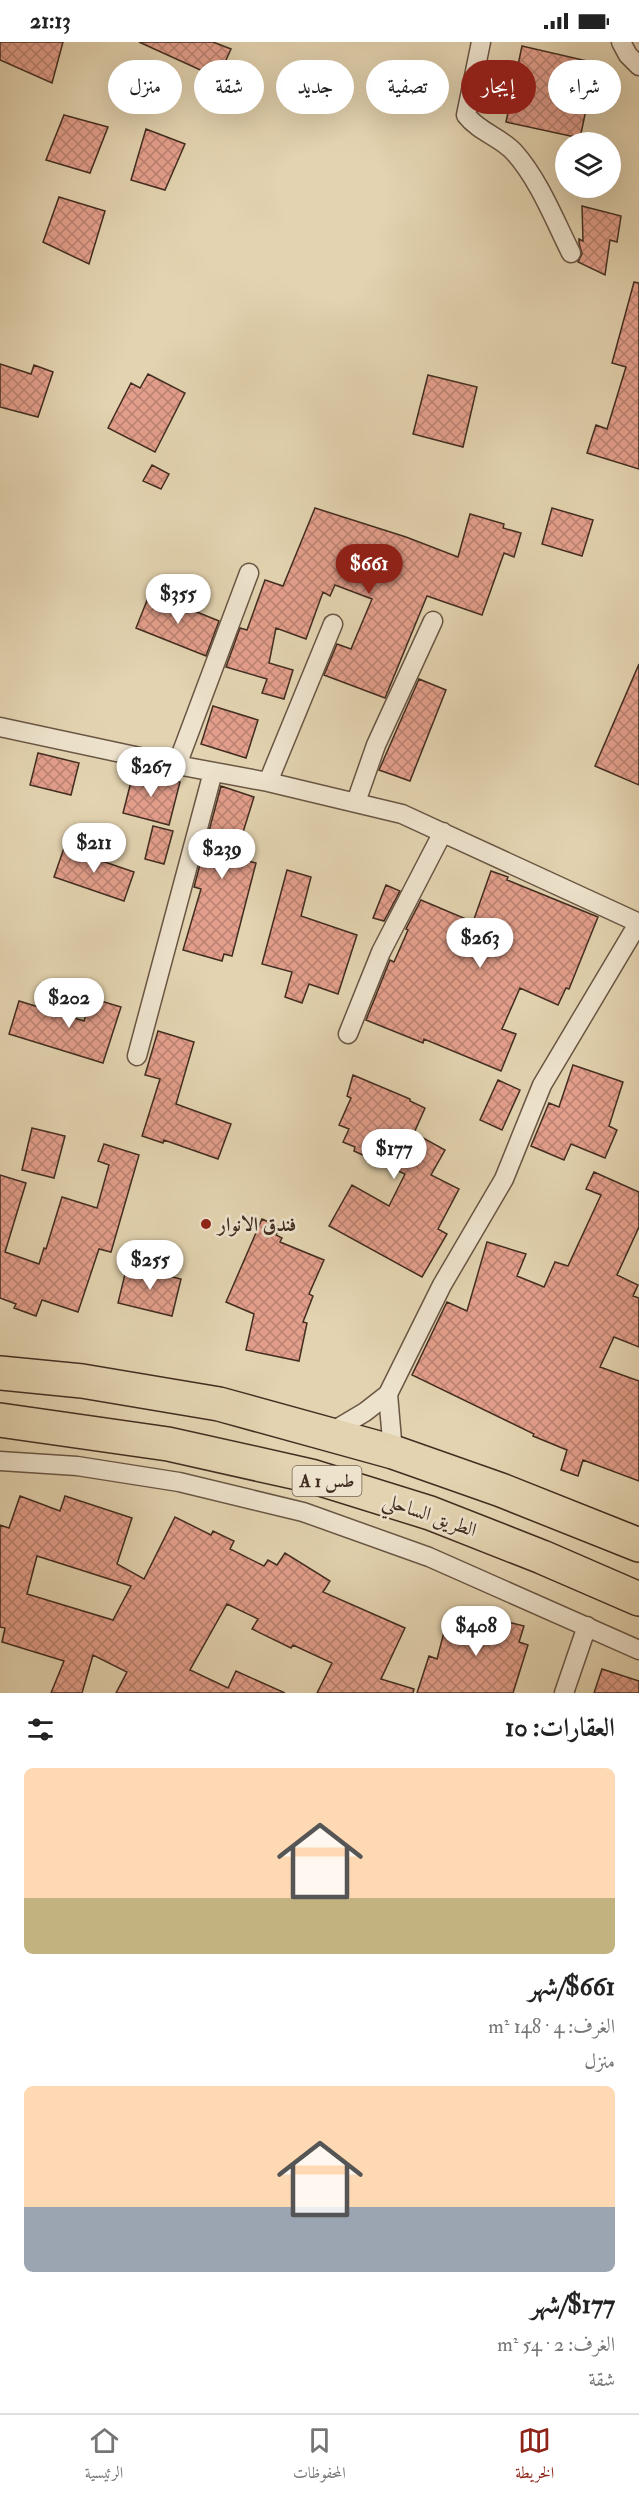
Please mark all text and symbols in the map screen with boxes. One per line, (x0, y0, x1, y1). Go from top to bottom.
text: 21:13 (30, 7, 71, 35)
chip: منزل (108, 60, 182, 114)
chip: شقة (194, 60, 264, 114)
chip: جديد (276, 60, 354, 114)
chip: تصفية (366, 60, 449, 114)
chip: إيجار (461, 60, 536, 114)
chip: شراء (548, 60, 621, 114)
map controls (555, 132, 621, 198)
button: layers (555, 132, 621, 198)
pin: $661 (333, 544, 405, 595)
text: $661 (350, 551, 388, 576)
pin: $355 (142, 574, 214, 625)
text: $355 (160, 581, 196, 606)
pin: $267 (115, 747, 187, 798)
text: $267 (131, 754, 171, 779)
pin: $211 (58, 823, 130, 874)
pin: $239 (186, 829, 258, 880)
text: $211 (76, 830, 112, 855)
text: $239 (202, 836, 242, 861)
pin: $263 (444, 918, 516, 969)
text: $263 (460, 925, 500, 950)
pin: $202 (33, 978, 105, 1029)
text: $202 (48, 985, 90, 1010)
pin: $177 (358, 1129, 430, 1180)
text: $177 (376, 1136, 412, 1161)
place label: فندق الانوار (216, 1212, 296, 1237)
marker: فندق الانوار (199, 1217, 213, 1231)
pin: $255 (114, 1240, 186, 1291)
text: $255 (131, 1247, 169, 1272)
road number: A 1 طس (292, 1466, 362, 1496)
street label: الطريق الساحلي (378, 1487, 480, 1549)
pin: $408 (440, 1606, 512, 1657)
text: $408 (455, 1613, 497, 1638)
text: العقارات: 10 (505, 1712, 615, 1744)
icon: filters (24, 1713, 57, 1746)
icon: home (266, 1807, 374, 1915)
text: $661/شهر (528, 1971, 615, 2003)
text: الغرف: 4 · 148 m² (488, 2014, 615, 2039)
text: منزل (584, 2049, 615, 2074)
icon: home (266, 2125, 374, 2233)
text: $177/شهر (531, 2289, 615, 2321)
text: الغرف: 2 · 54 m² (497, 2332, 615, 2357)
text: شقة (589, 2367, 615, 2392)
tab: الرئيسية (85, 2424, 123, 2488)
tab: المحفوظات (293, 2424, 346, 2488)
tab: الخريطة (515, 2424, 554, 2488)

